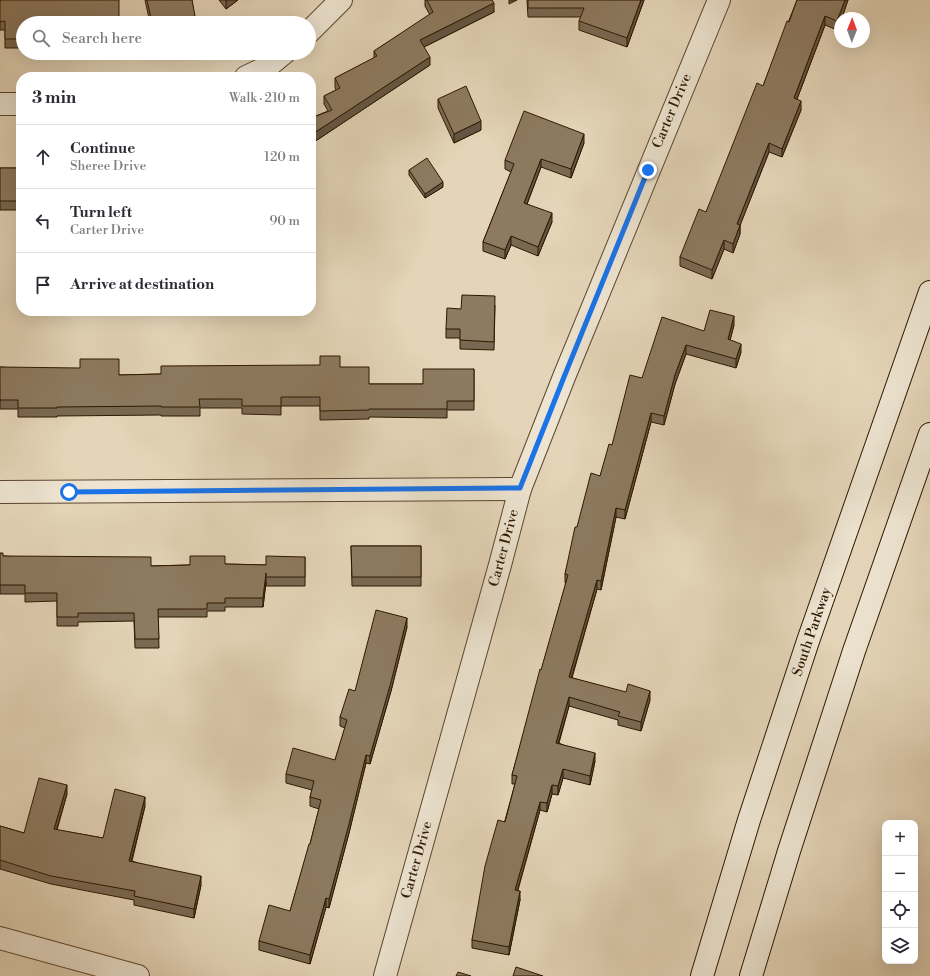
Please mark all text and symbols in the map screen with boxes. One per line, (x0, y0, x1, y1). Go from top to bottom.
north arrow (834, 12, 870, 48)
search box (16, 16, 316, 60)
icon: search (30, 27, 52, 49)
text: Search here (62, 29, 142, 48)
street label: Carter Drive (648, 71, 696, 151)
text: 3 min (32, 87, 76, 109)
text: Walk · 210 m (229, 90, 300, 106)
text: Continue (70, 139, 135, 158)
icon: ahead (32, 146, 54, 168)
text: 120 m (264, 149, 300, 165)
text: Sheree Drive (70, 158, 146, 174)
route end (639, 161, 657, 179)
text: Turn left (70, 203, 132, 222)
icon: left (32, 210, 54, 232)
text: 90 m (269, 213, 300, 229)
text: Carter Drive (70, 222, 144, 238)
icon: arrive (32, 274, 54, 296)
text: Arrive at destination (70, 275, 214, 294)
route start (60, 483, 78, 501)
street label: Carter Drive (485, 507, 523, 589)
street label: South Parkway (788, 585, 836, 679)
street label: Carter Drive (397, 819, 437, 901)
map controls (882, 820, 918, 964)
button: + (882, 820, 918, 856)
button: − (882, 856, 918, 892)
button: locate (882, 892, 918, 928)
button: layers (882, 928, 918, 964)

